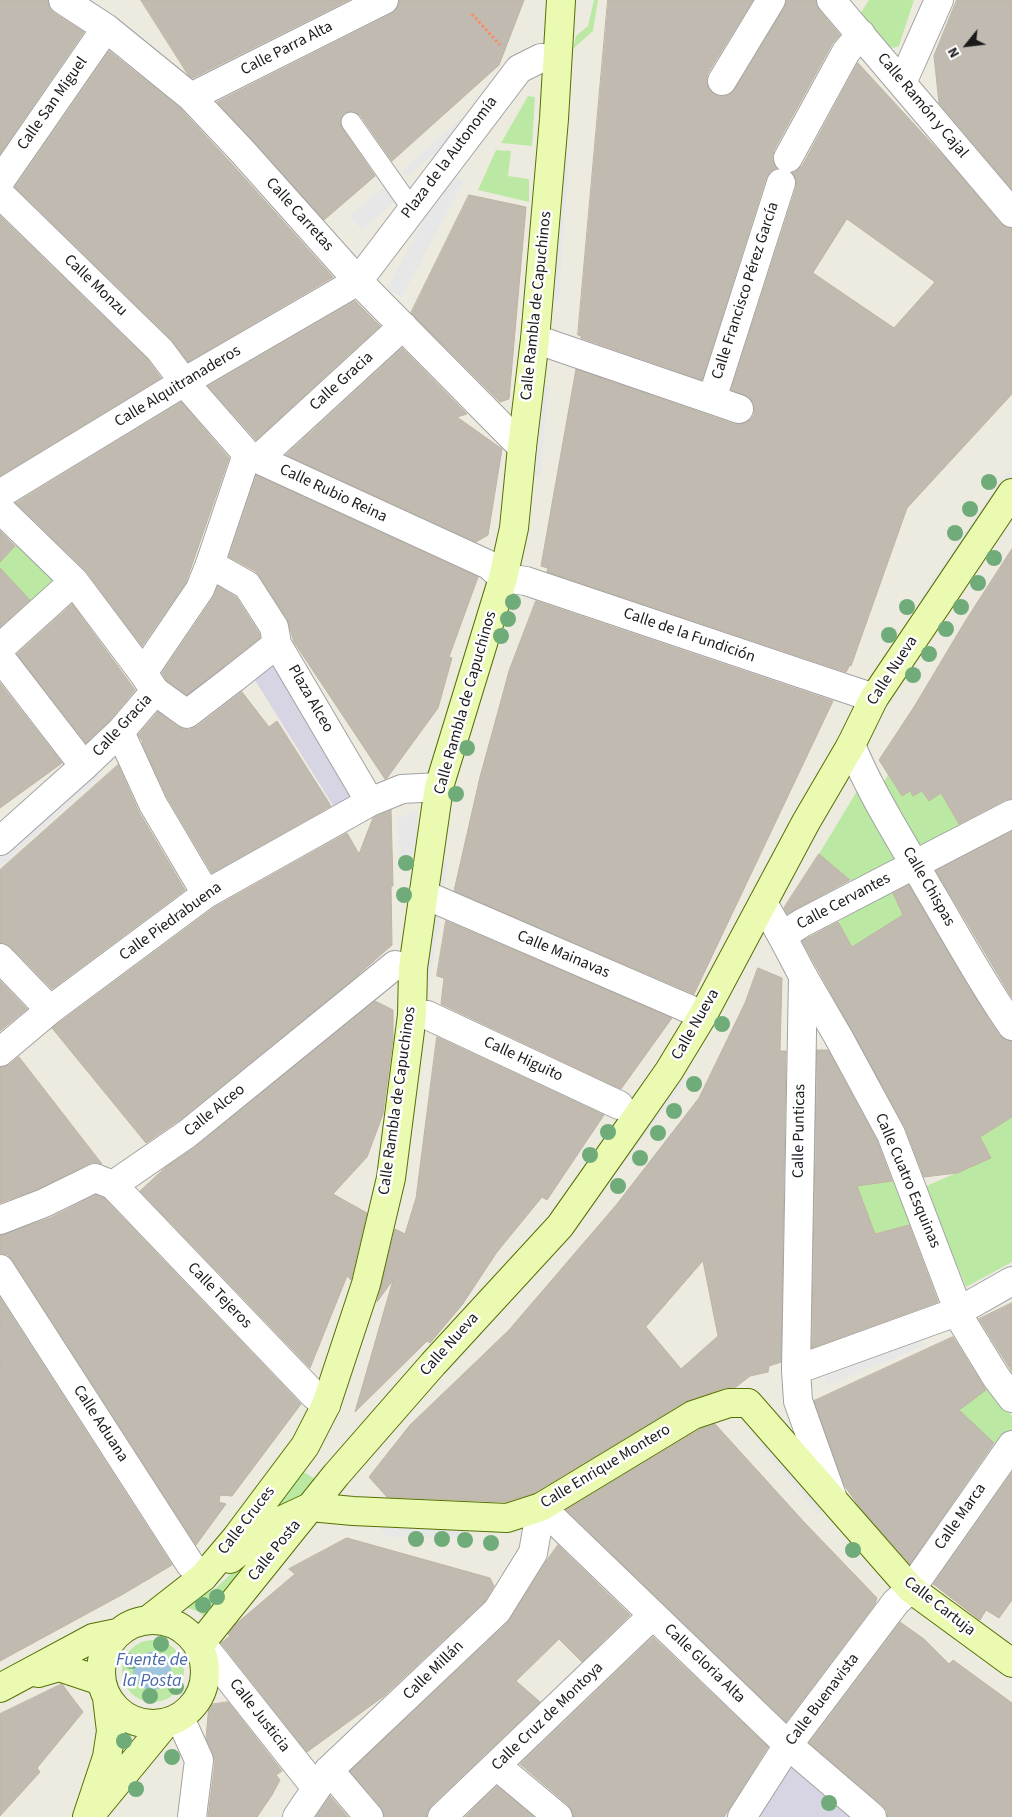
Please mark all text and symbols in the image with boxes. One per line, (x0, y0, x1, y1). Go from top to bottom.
street label: Calle Parra Alta (238, 18, 336, 80)
north arrow (942, 20, 992, 70)
text: N (943, 43, 965, 61)
street label: Calle Ramón y Cajal (872, 49, 972, 163)
street label: Calle San Miguel (14, 54, 92, 154)
street label: Plaza de la Autonomía (398, 93, 502, 223)
street label: Calle Carretas (261, 174, 337, 256)
street label: Calle Francisco Pérez García (708, 200, 784, 382)
street label: Calle Rambla de Capuchinos (518, 211, 556, 401)
street label: Calle Monzu (59, 251, 131, 321)
street label: Calle Alquitranaderos (111, 342, 245, 432)
street label: Calle Gracia (306, 348, 378, 416)
street label: Calle Rubio Reina (276, 461, 390, 527)
street label: Calle de la Fundición (620, 604, 758, 668)
street label: Calle Rambla de Capuchinos (431, 609, 501, 797)
street label: Calle Nueva (863, 633, 923, 709)
street label: Plaza Alceo (283, 662, 337, 736)
street label: Calle Gracia (89, 691, 157, 761)
street label: Calle Chispas (898, 844, 958, 930)
street label: Calle Cervantes (794, 869, 894, 935)
street label: Calle Piedrabuena (116, 878, 226, 966)
street label: Calle Mainavas (514, 927, 612, 983)
street label: Calle Nueva (668, 986, 724, 1064)
street label: Calle Rambla de Capuchinos (375, 1006, 421, 1196)
street label: Calle Higuito (480, 1033, 566, 1087)
street label: Calle Alceo (181, 1081, 249, 1141)
street label: Calle Punticas (790, 1084, 810, 1178)
street label: Calle Cuatro Esquinas (870, 1111, 944, 1251)
street label: Calle Tejeros (183, 1259, 255, 1333)
street label: Calle Nueva (417, 1309, 483, 1381)
street label: Calle Aduana (68, 1382, 132, 1466)
street label: Calle Enrique Montero (538, 1421, 674, 1513)
street label: Calle Marca (931, 1480, 991, 1554)
street label: Calle Cruces (214, 1483, 280, 1559)
street label: Calle Posta (244, 1516, 306, 1586)
street label: Calle Cartuja (899, 1573, 979, 1641)
street label: Calle Gloria Alta (659, 1620, 749, 1708)
street label: Calle Millán (400, 1637, 468, 1705)
water label: Fuente de la Posta (116, 1650, 188, 1692)
street label: Calle Buenavista (782, 1650, 864, 1750)
street label: Calle Cruz de Montoya (488, 1659, 608, 1775)
street label: Calle Justicia (224, 1675, 294, 1757)

